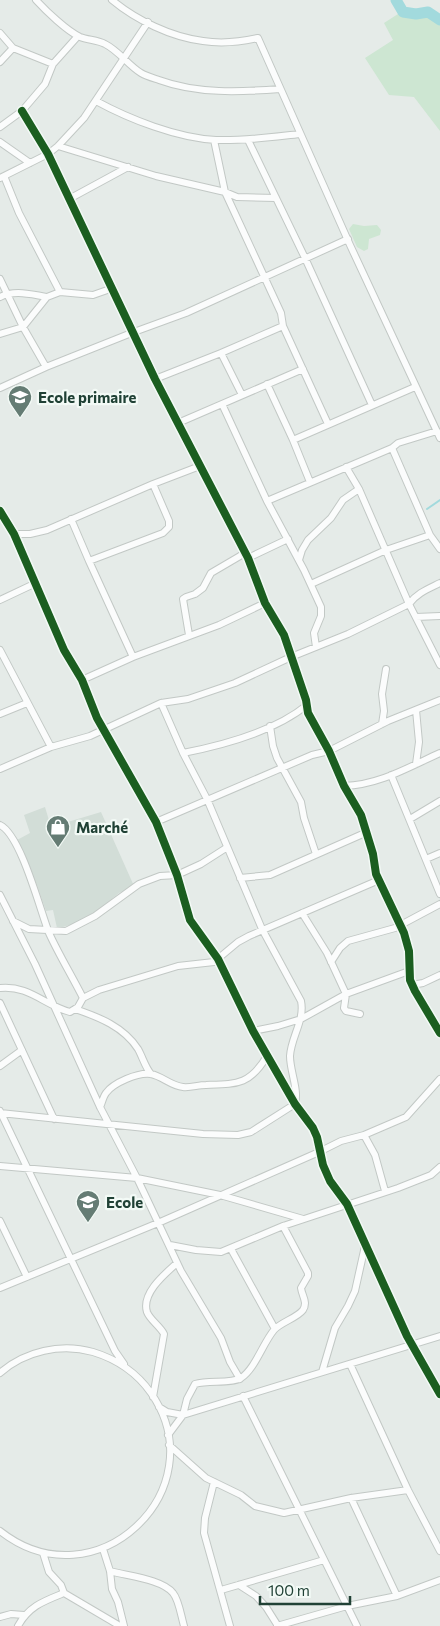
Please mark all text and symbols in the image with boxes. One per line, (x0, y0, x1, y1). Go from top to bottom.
school or university icon: Ecole primaire (7, 384, 33, 418)
place label: Ecole primaire (38, 388, 136, 406)
shop icon: Marché (45, 814, 71, 848)
place label: Marché (76, 818, 128, 836)
school or university icon: Ecole (75, 1189, 101, 1223)
place label: Ecole (106, 1193, 143, 1211)
scale bar (260, 1574, 350, 1606)
text: 100 m (268, 1581, 310, 1599)

